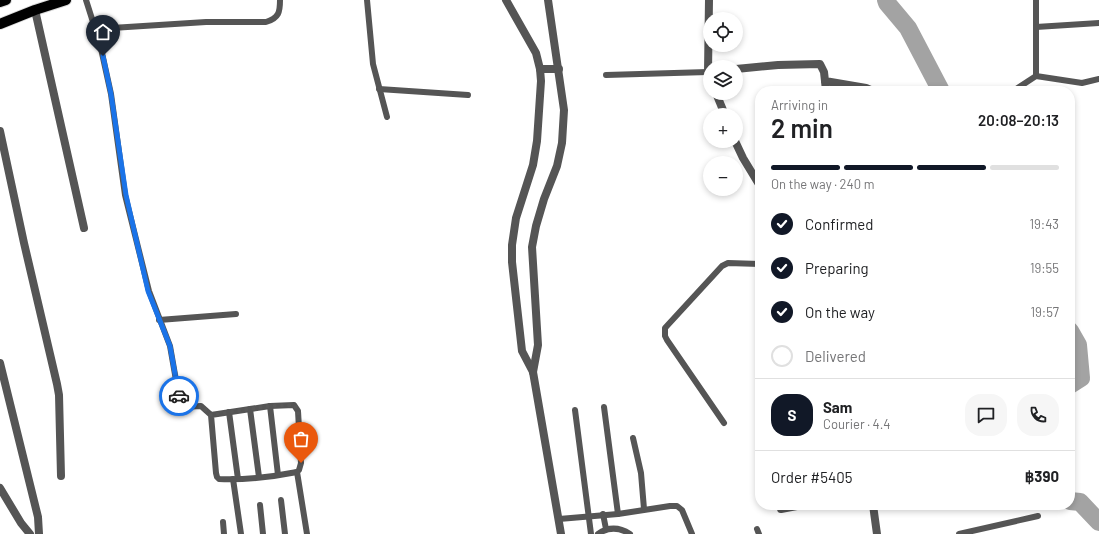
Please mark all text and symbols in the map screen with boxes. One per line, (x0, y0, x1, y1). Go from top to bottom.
map controls (703, 12, 743, 196)
button: locate (703, 12, 743, 52)
pin (86, 15, 120, 56)
icon: home (92, 21, 114, 43)
button: layers (703, 60, 743, 100)
text: Arriving in (771, 97, 828, 113)
button: + (703, 108, 743, 148)
text: 20:08–20:13 (978, 111, 1059, 129)
text: 2 min (771, 112, 833, 143)
button: − (703, 156, 743, 196)
text: On the way · 240 m (771, 176, 874, 192)
icon: check (771, 213, 793, 235)
text: Confirmed (805, 215, 873, 233)
text: 19:43 (1029, 216, 1059, 232)
icon: check (771, 257, 793, 279)
text: Preparing (805, 259, 869, 277)
text: 19:55 (1030, 260, 1059, 276)
icon: check (771, 301, 793, 323)
text: On the way (805, 303, 875, 321)
text: 19:57 (1030, 304, 1059, 320)
text: Delivered (805, 347, 866, 365)
courier (159, 376, 199, 416)
icon: car (168, 385, 190, 407)
button: chat (965, 394, 1007, 436)
button: phone (1017, 394, 1059, 436)
text: Sam (823, 398, 852, 416)
text: S (788, 406, 796, 424)
text: Courier · 4.4 (823, 416, 891, 432)
pin (284, 422, 318, 463)
icon: bag (290, 428, 312, 450)
text: ฿390 (1025, 467, 1059, 485)
text: Order #5405 (771, 468, 852, 486)

